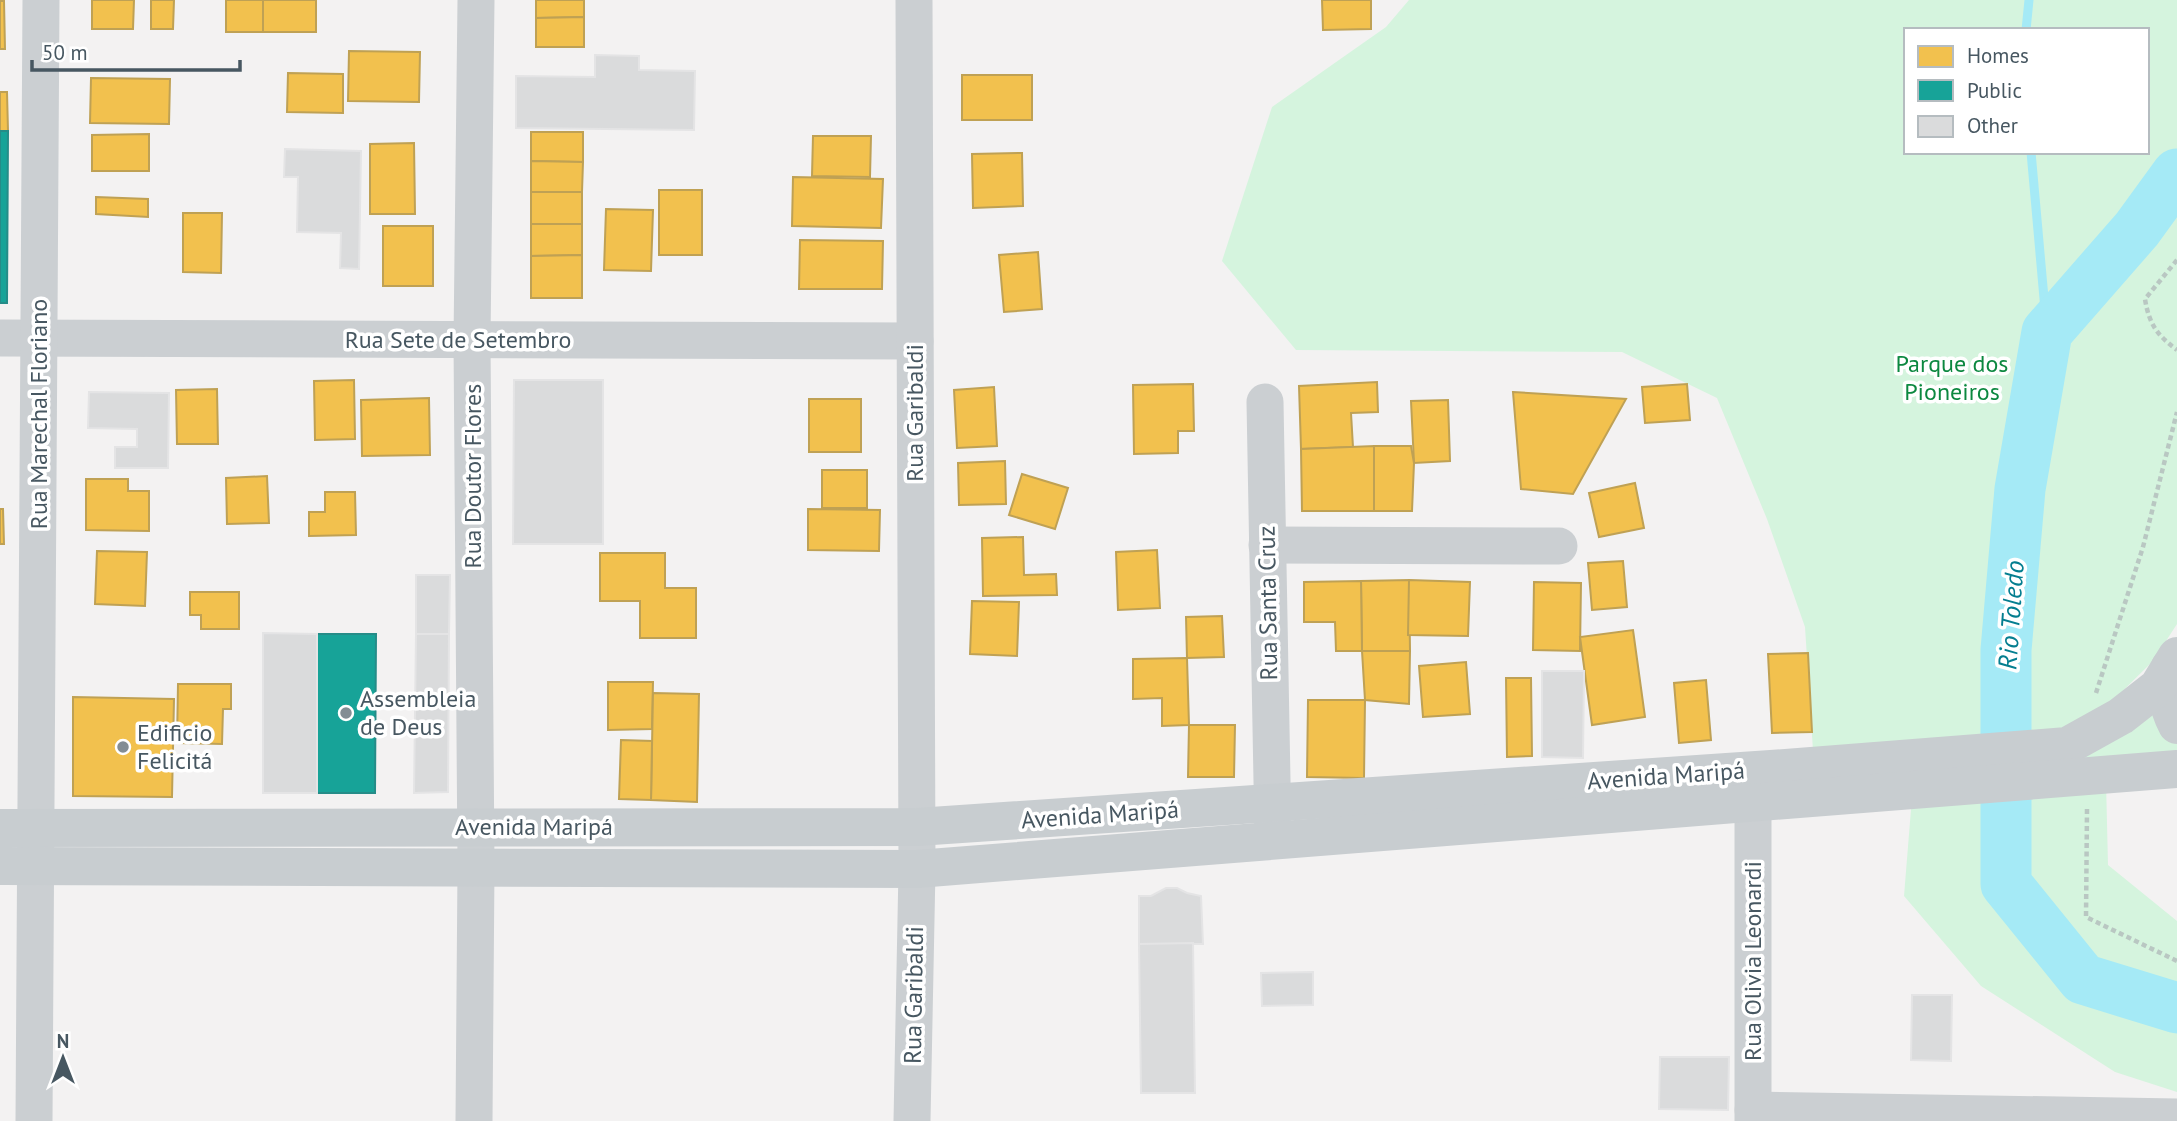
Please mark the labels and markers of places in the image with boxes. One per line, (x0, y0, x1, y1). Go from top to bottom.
place label: Assembleia de Deus (360, 683, 476, 742)
marker: Assembleia de Deus (338, 705, 354, 721)
place label: Edificio Felicitá (137, 717, 212, 776)
marker: Edificio Felicitá (115, 739, 131, 755)

